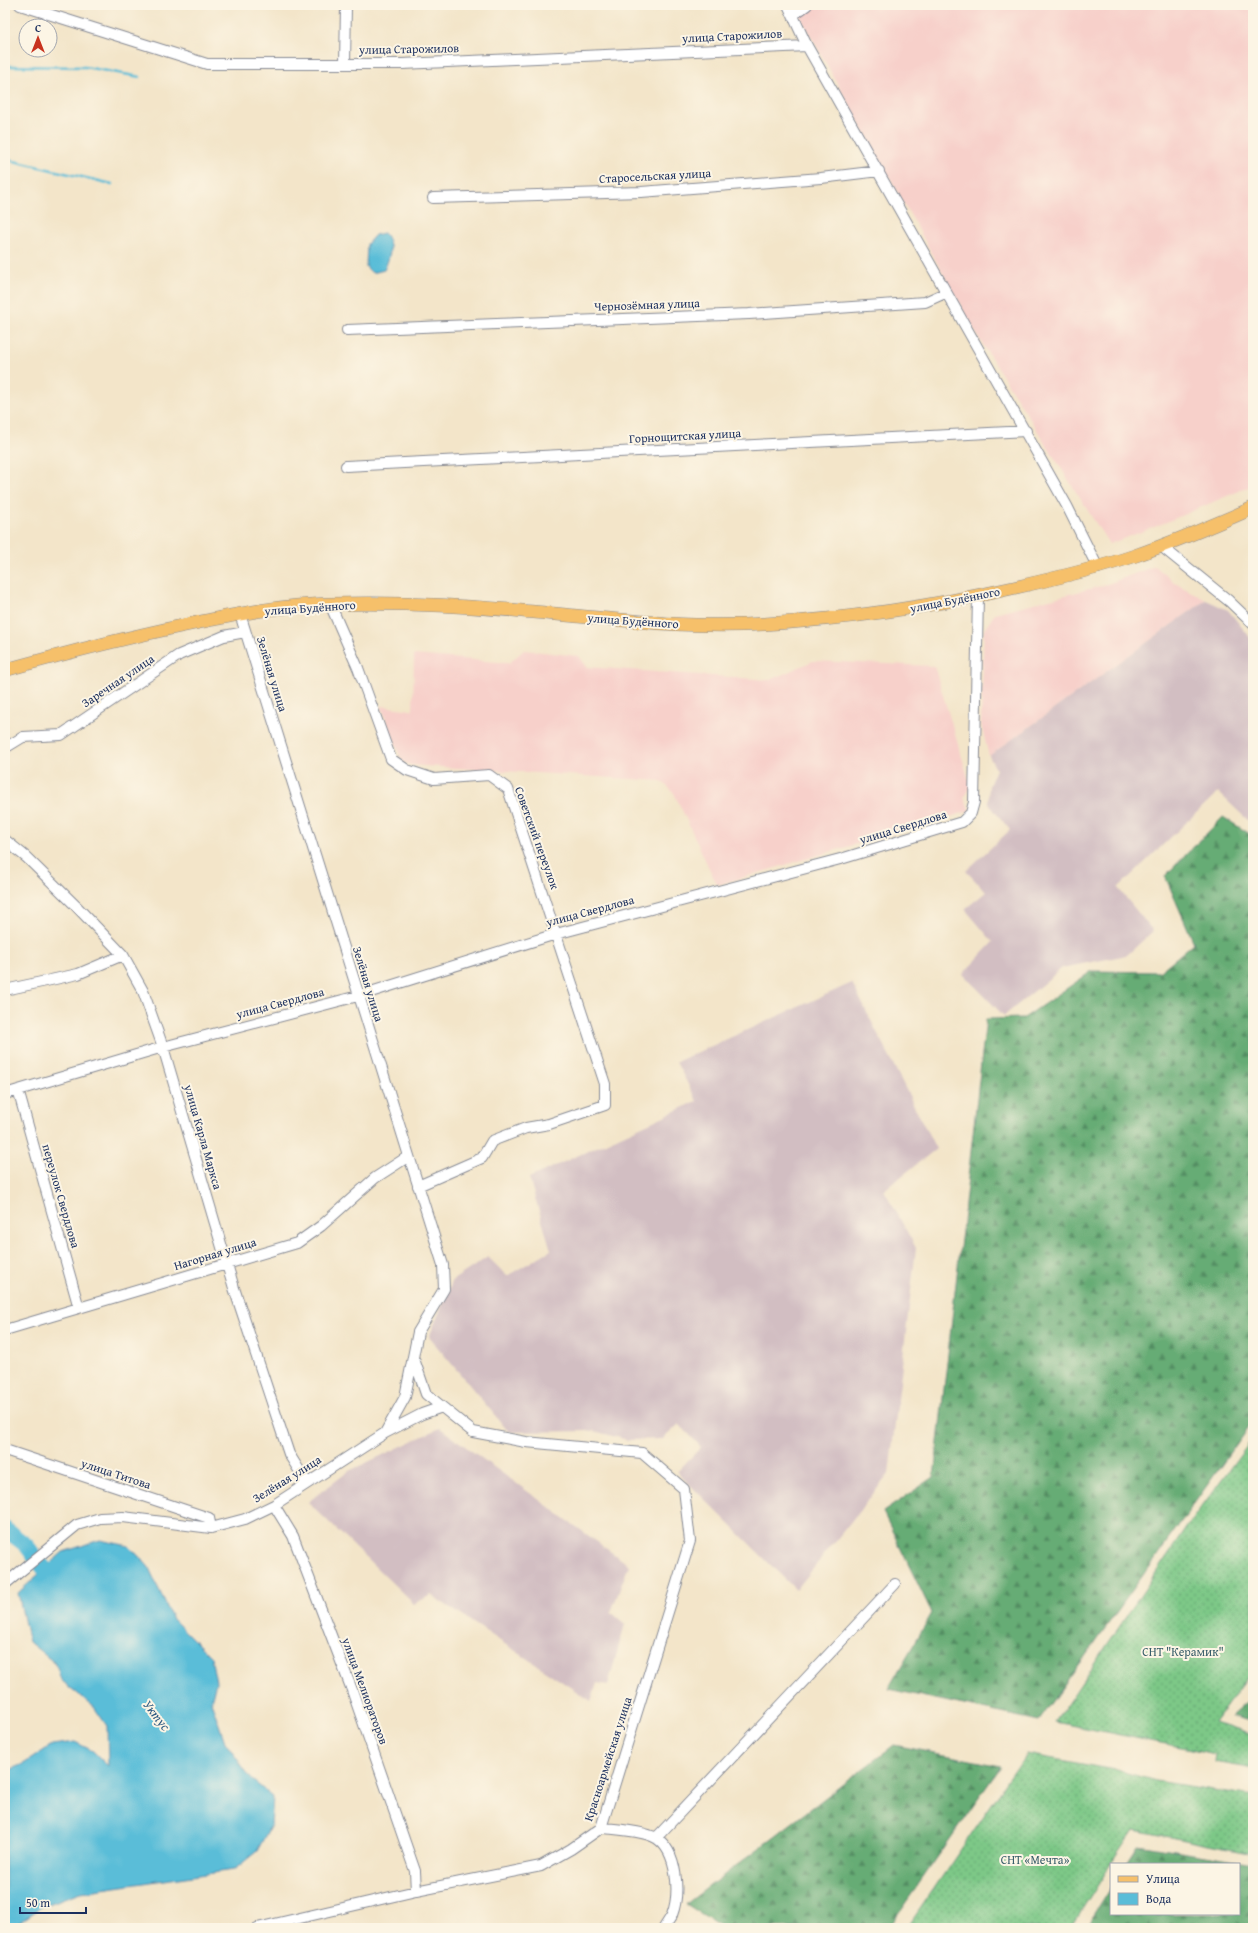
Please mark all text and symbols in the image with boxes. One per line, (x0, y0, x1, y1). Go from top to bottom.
north arrow (18, 18, 58, 58)
text: С (35, 20, 41, 36)
street label: улица Старожилов (681, 24, 783, 47)
street label: улица Старожилов (358, 39, 459, 58)
street label: Старосельская улица (598, 164, 712, 187)
street label: Чернозёмная улица (594, 294, 700, 315)
street label: Горнощитская улица (629, 424, 742, 447)
street label: улица Будённого (907, 582, 1001, 617)
street label: улица Будённого (263, 596, 356, 619)
street label: улица Будённого (586, 609, 679, 632)
street label: Зелёная улица (253, 634, 292, 714)
street label: Заречная улица (78, 650, 158, 711)
street label: Советский переулок (511, 784, 564, 892)
street label: улица Свердлова (856, 805, 949, 848)
street label: улица Свердлова (543, 891, 636, 931)
street label: Зелёная улица (349, 944, 388, 1024)
street label: улица Свердлова (233, 983, 326, 1023)
street label: улица Карла Маркса (180, 1081, 227, 1192)
street label: переулок Свердлова (38, 1142, 85, 1250)
street label: Нагорная улица (172, 1233, 258, 1274)
street label: Зелёная улица (249, 1451, 324, 1506)
street label: улица Титова (78, 1454, 153, 1493)
street label: улица Мелиораторов (338, 1634, 393, 1747)
park label: СНТ "Керамик" (1142, 1643, 1224, 1660)
street label: Красноармейская улица (579, 1694, 636, 1823)
water label: Уктус (139, 1696, 175, 1735)
park label: СНТ «Мечта» (1001, 1851, 1069, 1868)
legend (1110, 1863, 1240, 1915)
text: Улица (1146, 1870, 1180, 1887)
scale bar (20, 1889, 86, 1915)
text: Вода (1146, 1890, 1171, 1907)
text: 50 m (26, 1894, 50, 1911)

